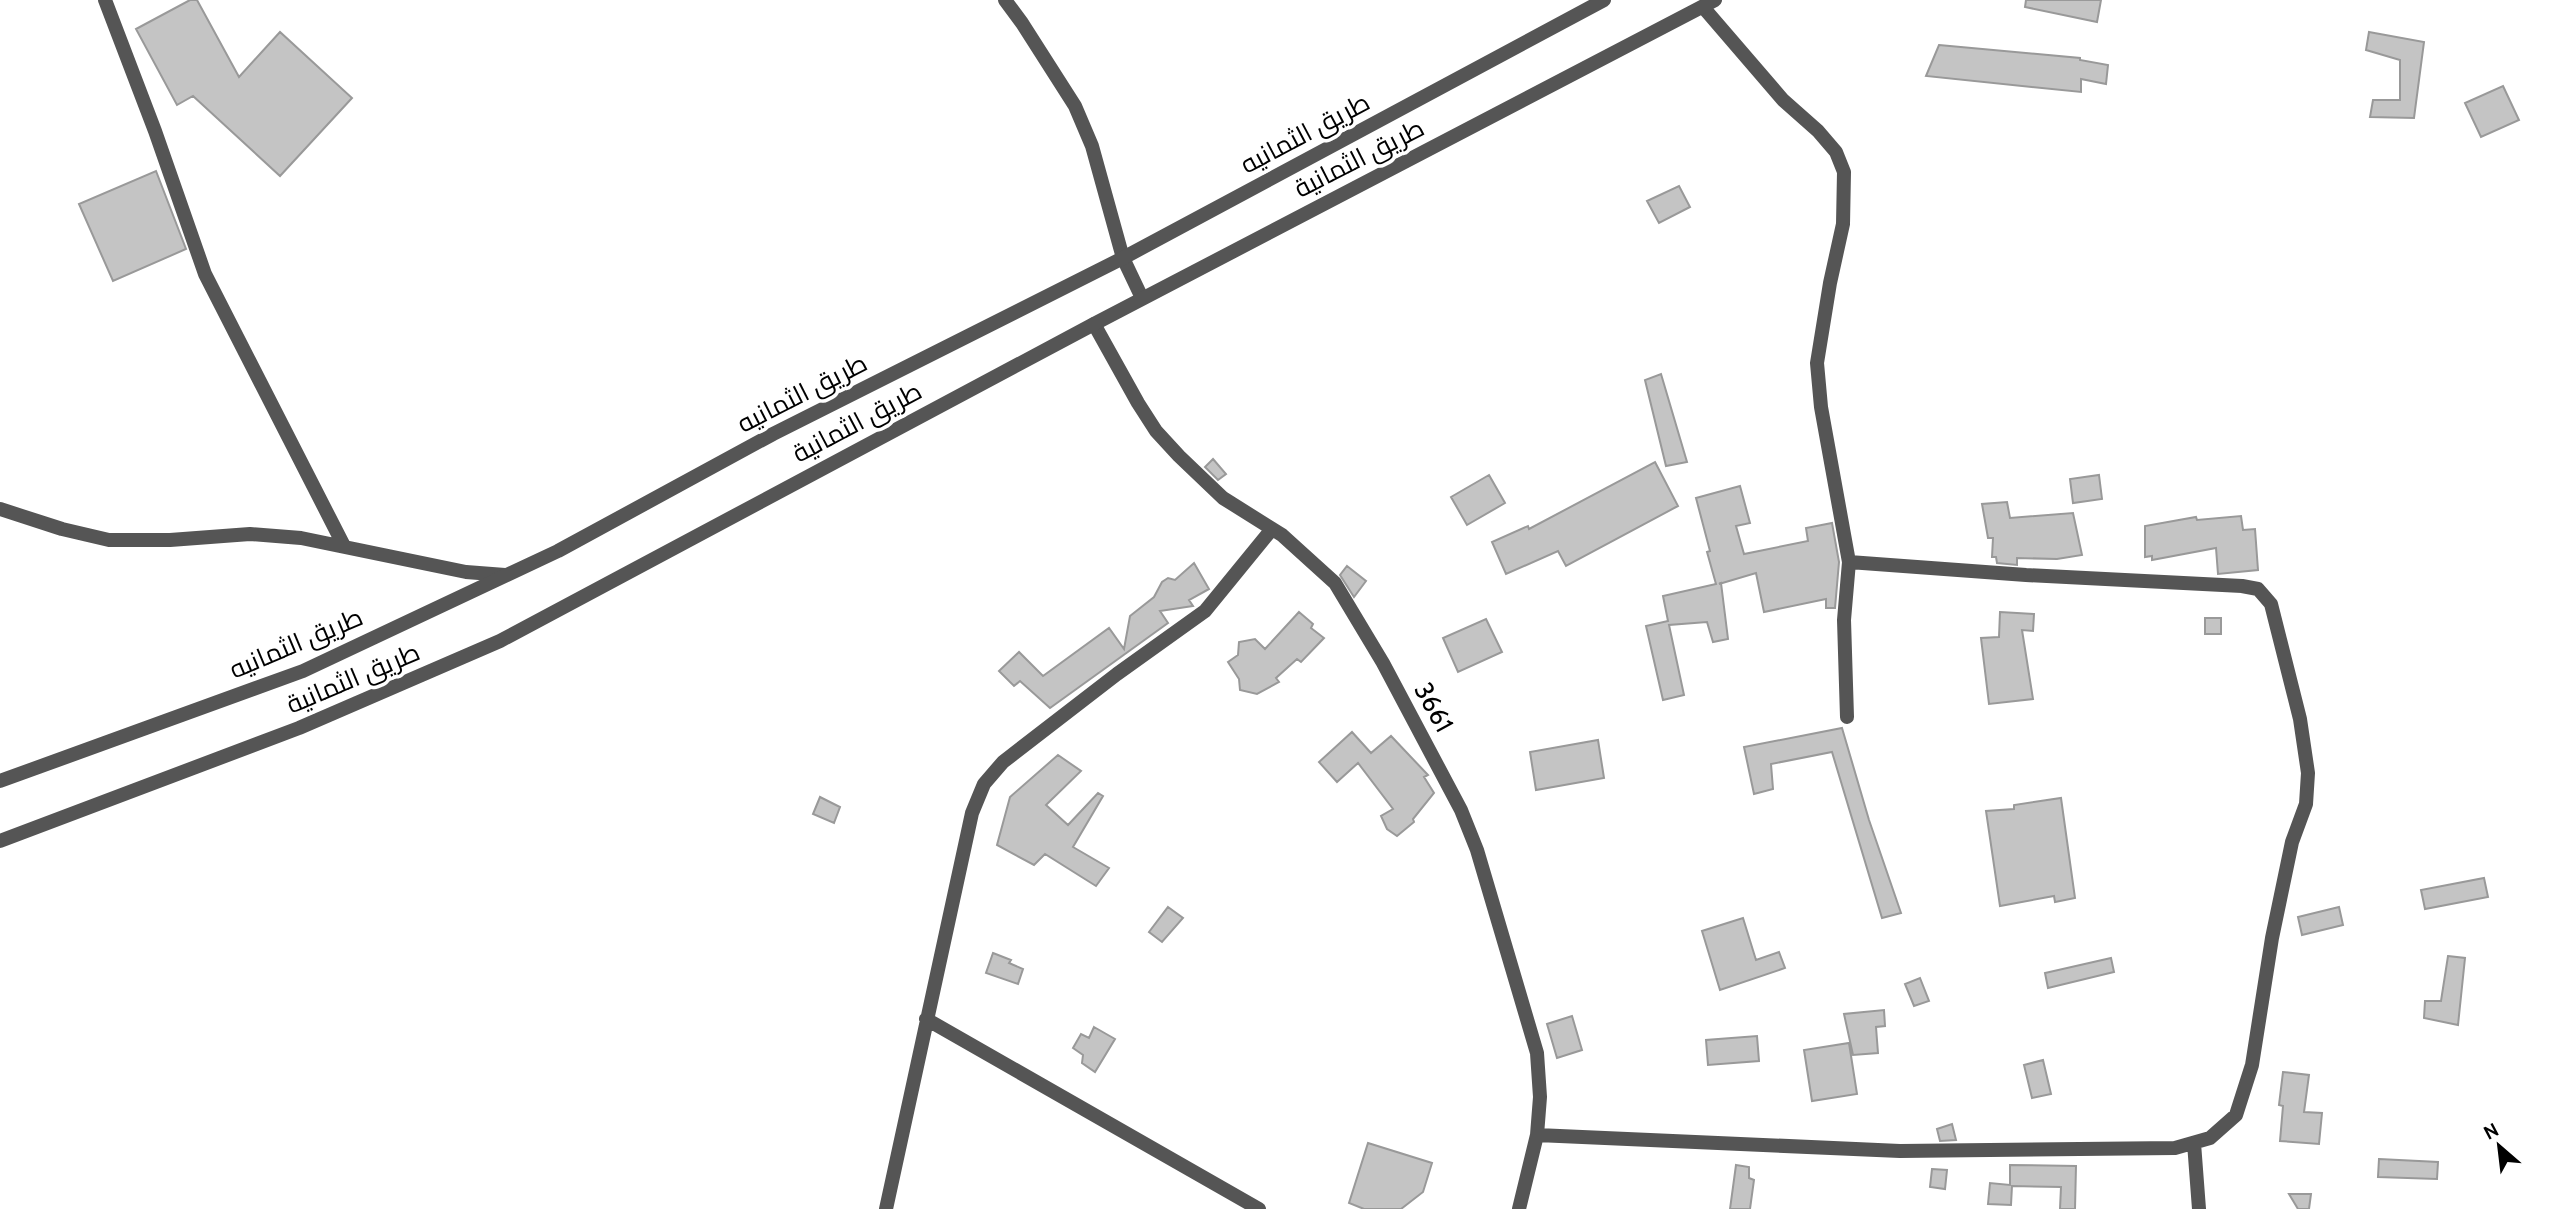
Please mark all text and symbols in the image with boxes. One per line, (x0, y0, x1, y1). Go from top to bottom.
street label: طريق الثمانيه (1235, 86, 1375, 180)
street label: طريق الثمانية (1289, 112, 1429, 204)
street label: طريق الثمانيه (732, 347, 872, 439)
street label: طريق الثمانية (787, 375, 927, 469)
street label: طريق الثمانيه (224, 601, 368, 685)
street label: طريق الثمانية (281, 636, 425, 720)
street label: 3661 (1407, 677, 1461, 737)
north arrow (2464, 1111, 2534, 1181)
text: N (2480, 1118, 2503, 1145)

